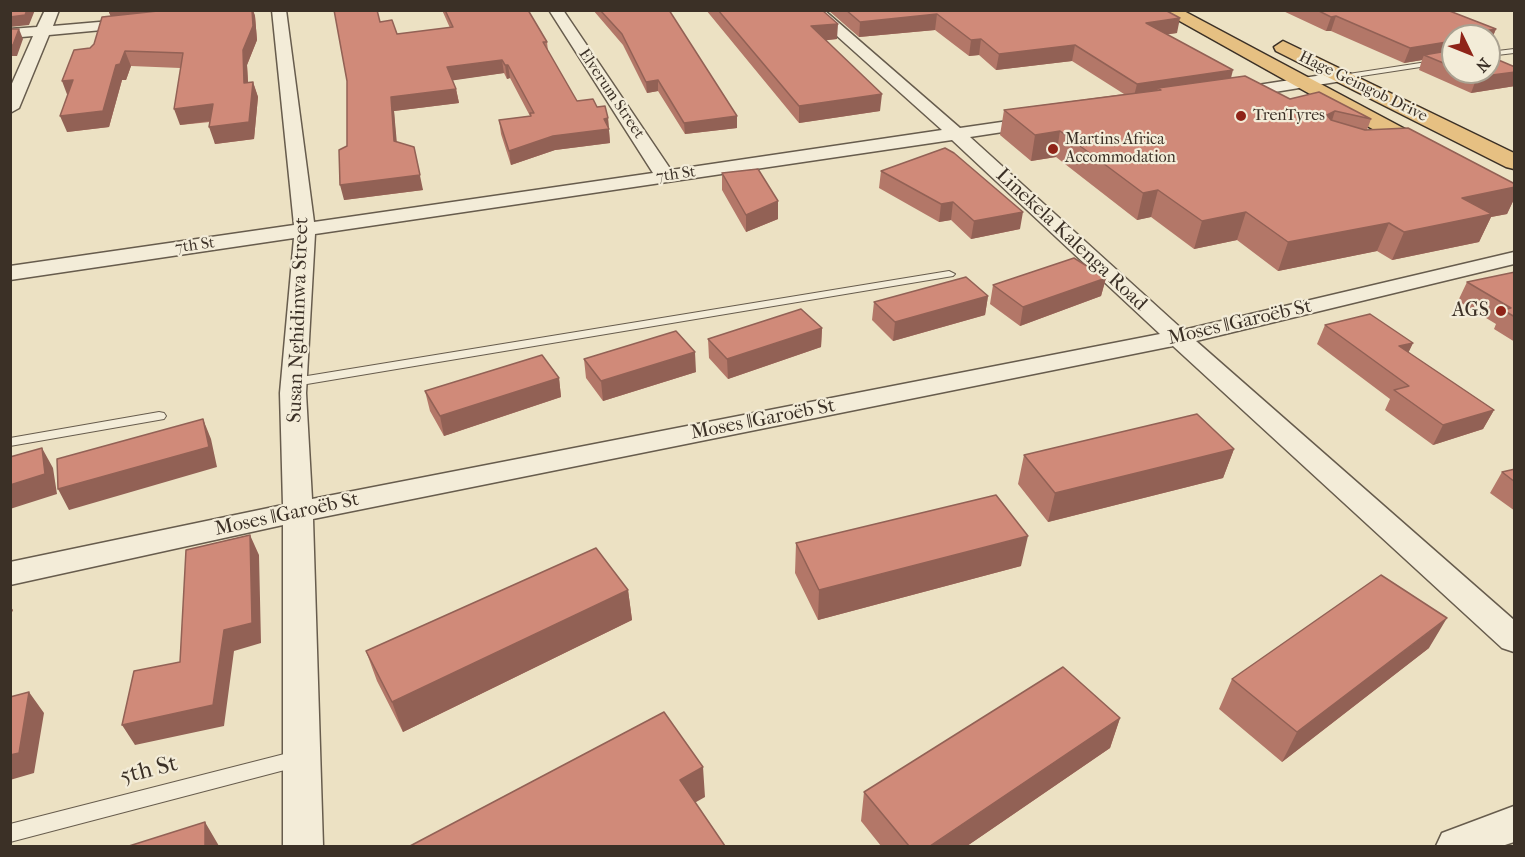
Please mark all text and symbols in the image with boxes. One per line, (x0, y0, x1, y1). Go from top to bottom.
north arrow (1441, 24, 1501, 84)
street label: Elverum Street (574, 45, 648, 143)
street label: Hage Geingob Drive (1296, 48, 1430, 126)
text: N (1472, 54, 1494, 76)
place label: TrenTyres (1253, 106, 1325, 126)
marker: TrenTyres (1234, 109, 1248, 123)
place label: Martins Africa Accommodation (1065, 130, 1176, 168)
marker: Martins Africa Accommodation (1046, 142, 1060, 156)
street label: 7th St (655, 163, 697, 187)
street label: Linekela Kalenga Road (990, 164, 1152, 316)
street label: Susan Nghidinwa Street (283, 217, 315, 423)
street label: 7th St (174, 234, 216, 258)
street label: Moses ǁGaroëb St (1166, 295, 1314, 351)
place label: AGS (1452, 299, 1489, 323)
marker: AGS (1494, 304, 1508, 318)
street label: Moses ǁGaroëb St (689, 394, 837, 446)
street label: Moses ǁGaroëb St (213, 488, 361, 542)
street label: 5th St (117, 750, 181, 792)

